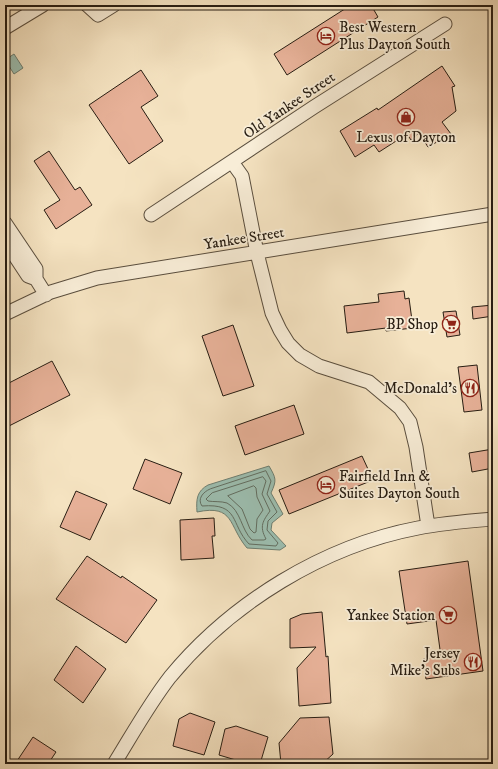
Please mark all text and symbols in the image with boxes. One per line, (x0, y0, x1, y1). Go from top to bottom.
place label: Best Western Plus Dayton South (339, 18, 451, 54)
hotel icon: Best Western Plus Dayton South (316, 26, 336, 46)
street label: Old Yankee Street (240, 68, 339, 143)
shop icon: Lexus of Dayton (396, 107, 416, 127)
place label: Lexus of Dayton (356, 128, 456, 147)
street label: Yankee Street (203, 223, 286, 254)
supermarket icon: BP Shop (441, 314, 461, 334)
place label: BP Shop (386, 315, 438, 334)
restaurant icon: McDonald's (460, 378, 480, 398)
place label: McDonald's (384, 379, 457, 398)
place label: Fairfield Inn & Suites Dayton South (339, 467, 460, 503)
hotel icon: Fairfield Inn & Suites Dayton South (316, 475, 336, 495)
supermarket icon: Yankee Station (438, 605, 458, 625)
place label: Yankee Station (346, 606, 435, 625)
place label: Jersey Mike's Subs (390, 644, 461, 680)
restaurant icon: Jersey Mike's Subs (463, 652, 483, 672)

